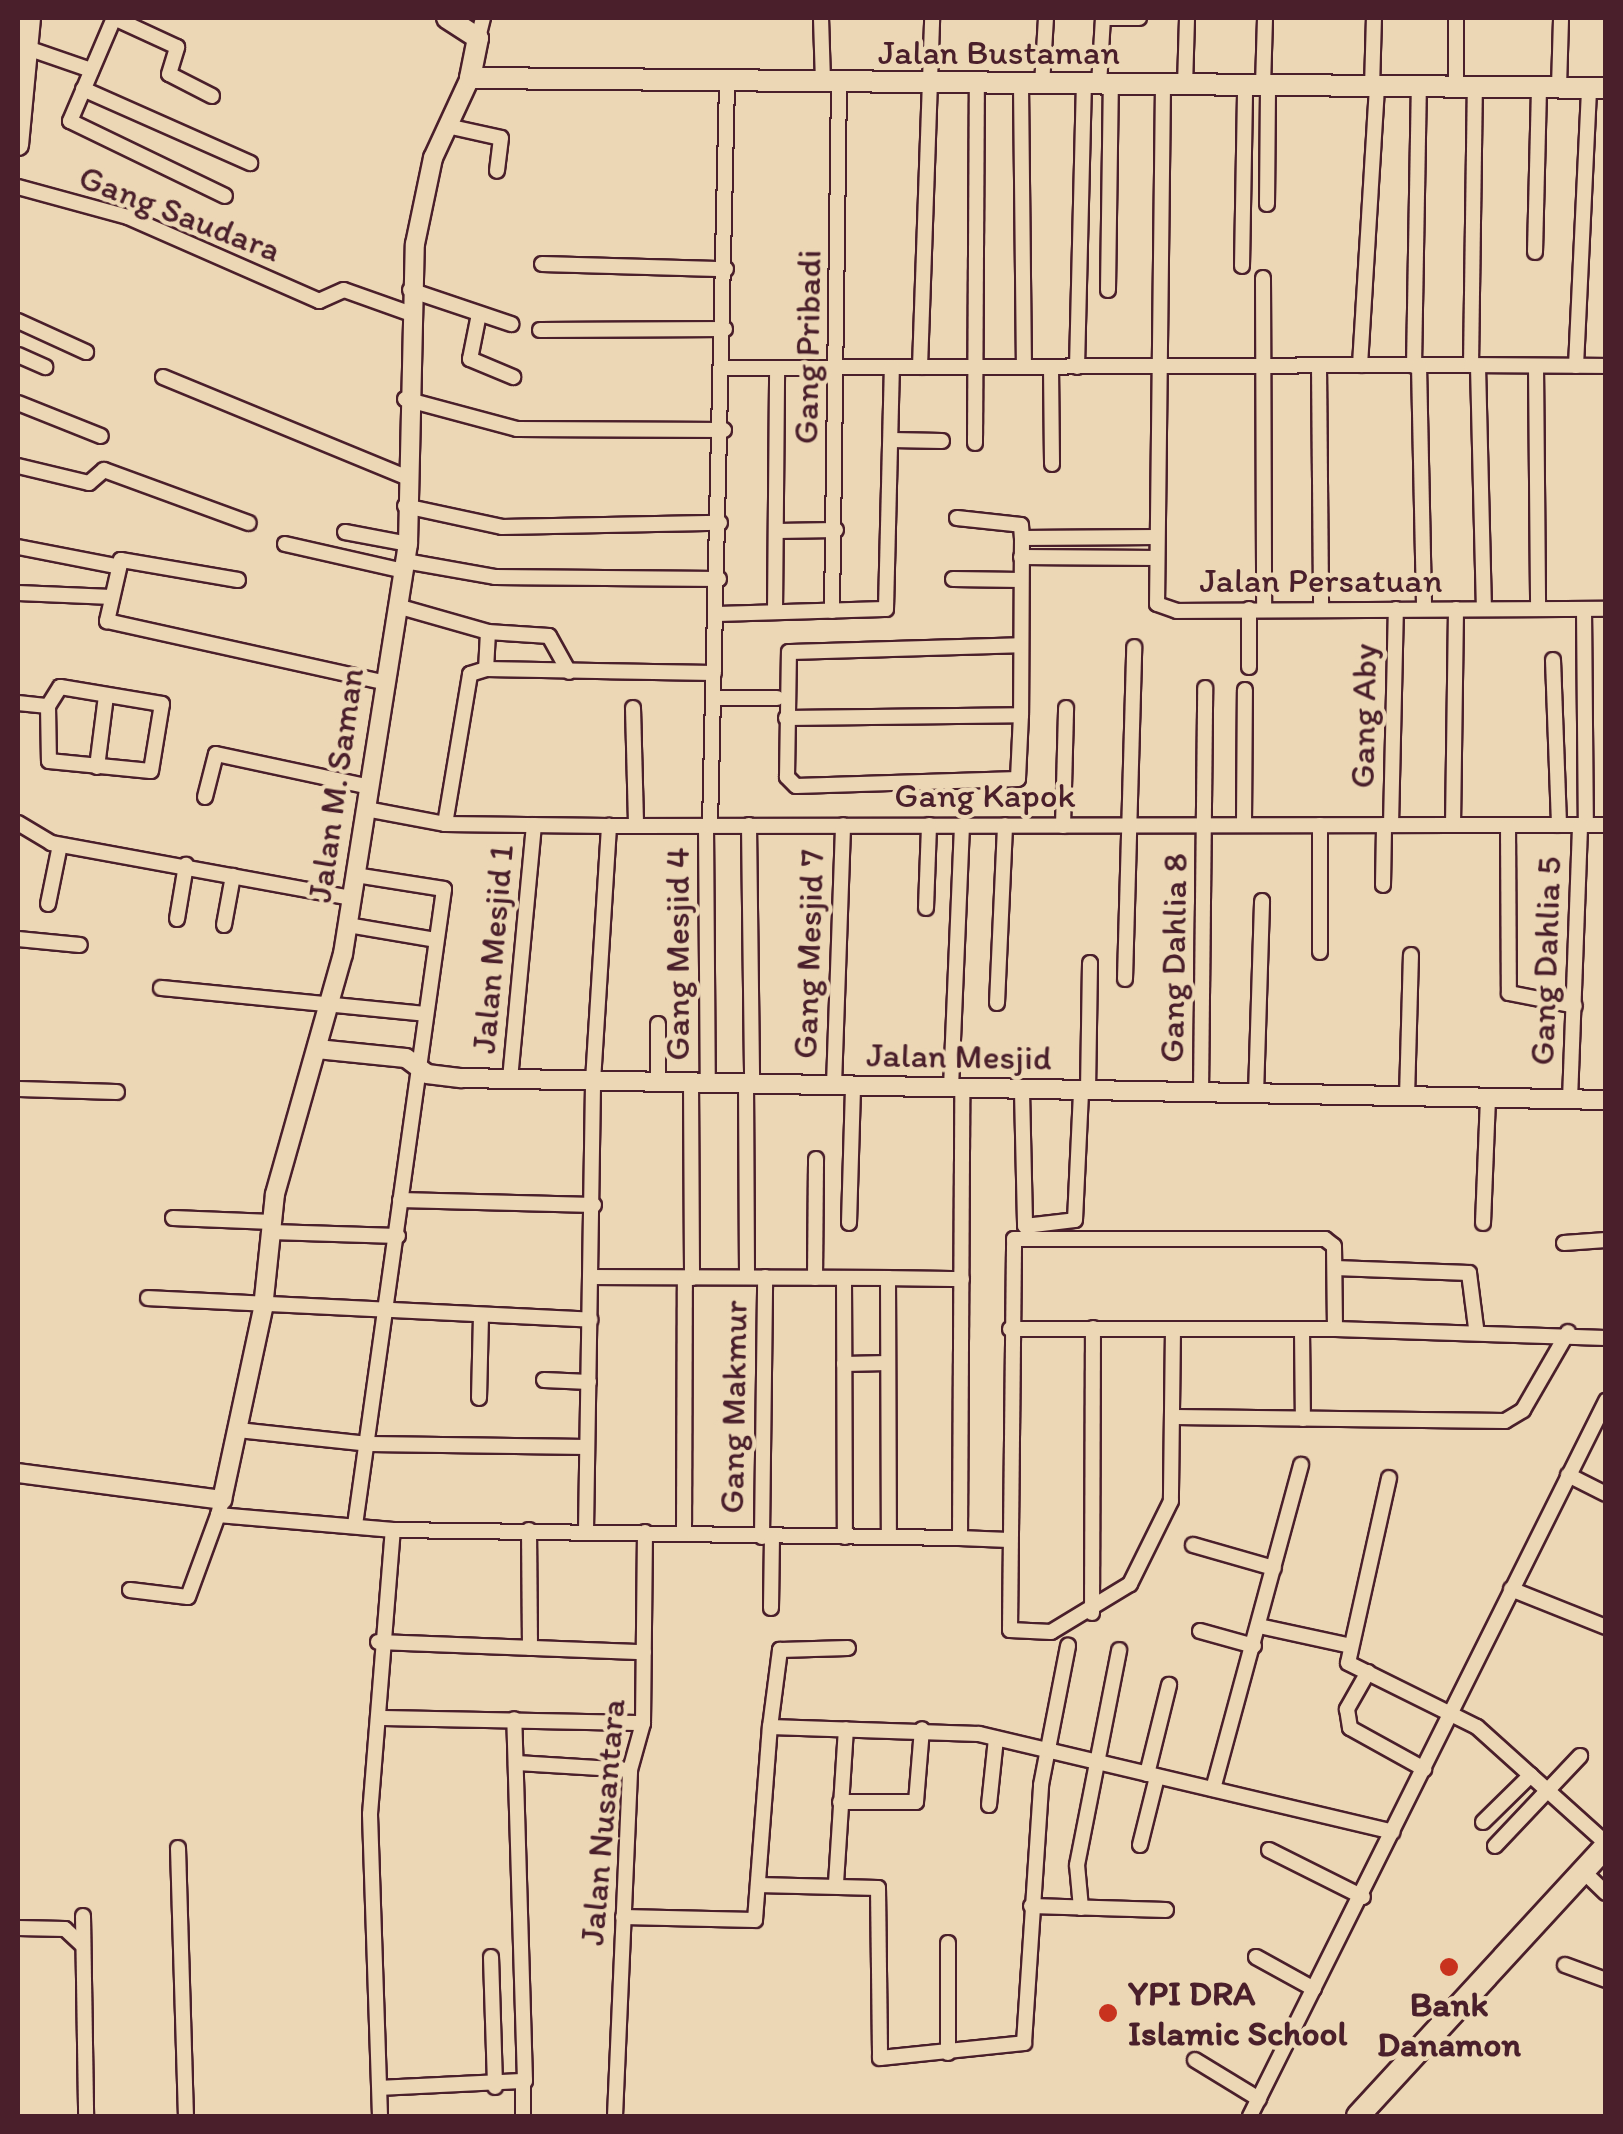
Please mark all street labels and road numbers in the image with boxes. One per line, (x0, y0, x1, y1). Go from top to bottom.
street label: Jalan Bustaman (877, 31, 1121, 73)
street label: Gang Saudara (73, 155, 287, 271)
street label: Gang Pribadi (784, 250, 830, 444)
street label: Jalan Persatuan (1200, 559, 1442, 601)
street label: Gang Aby (1341, 643, 1385, 789)
street label: Jalan M. Saman (298, 666, 372, 904)
street label: Gang Kapok (894, 774, 1076, 816)
street label: Jalan Mesjid 1 (462, 843, 522, 1055)
street label: Gang Mesjid 4 (656, 847, 698, 1061)
street label: Gang Mesjid 7 (783, 849, 833, 1059)
street label: Gang Dahlia 8 (1150, 852, 1196, 1064)
street label: Gang Dahlia 5 (1520, 855, 1570, 1067)
street label: Jalan Mesjid (866, 1033, 1052, 1079)
street label: Gang Makmur (710, 1300, 756, 1514)
street label: Jalan Nusantara (570, 1698, 634, 1946)

